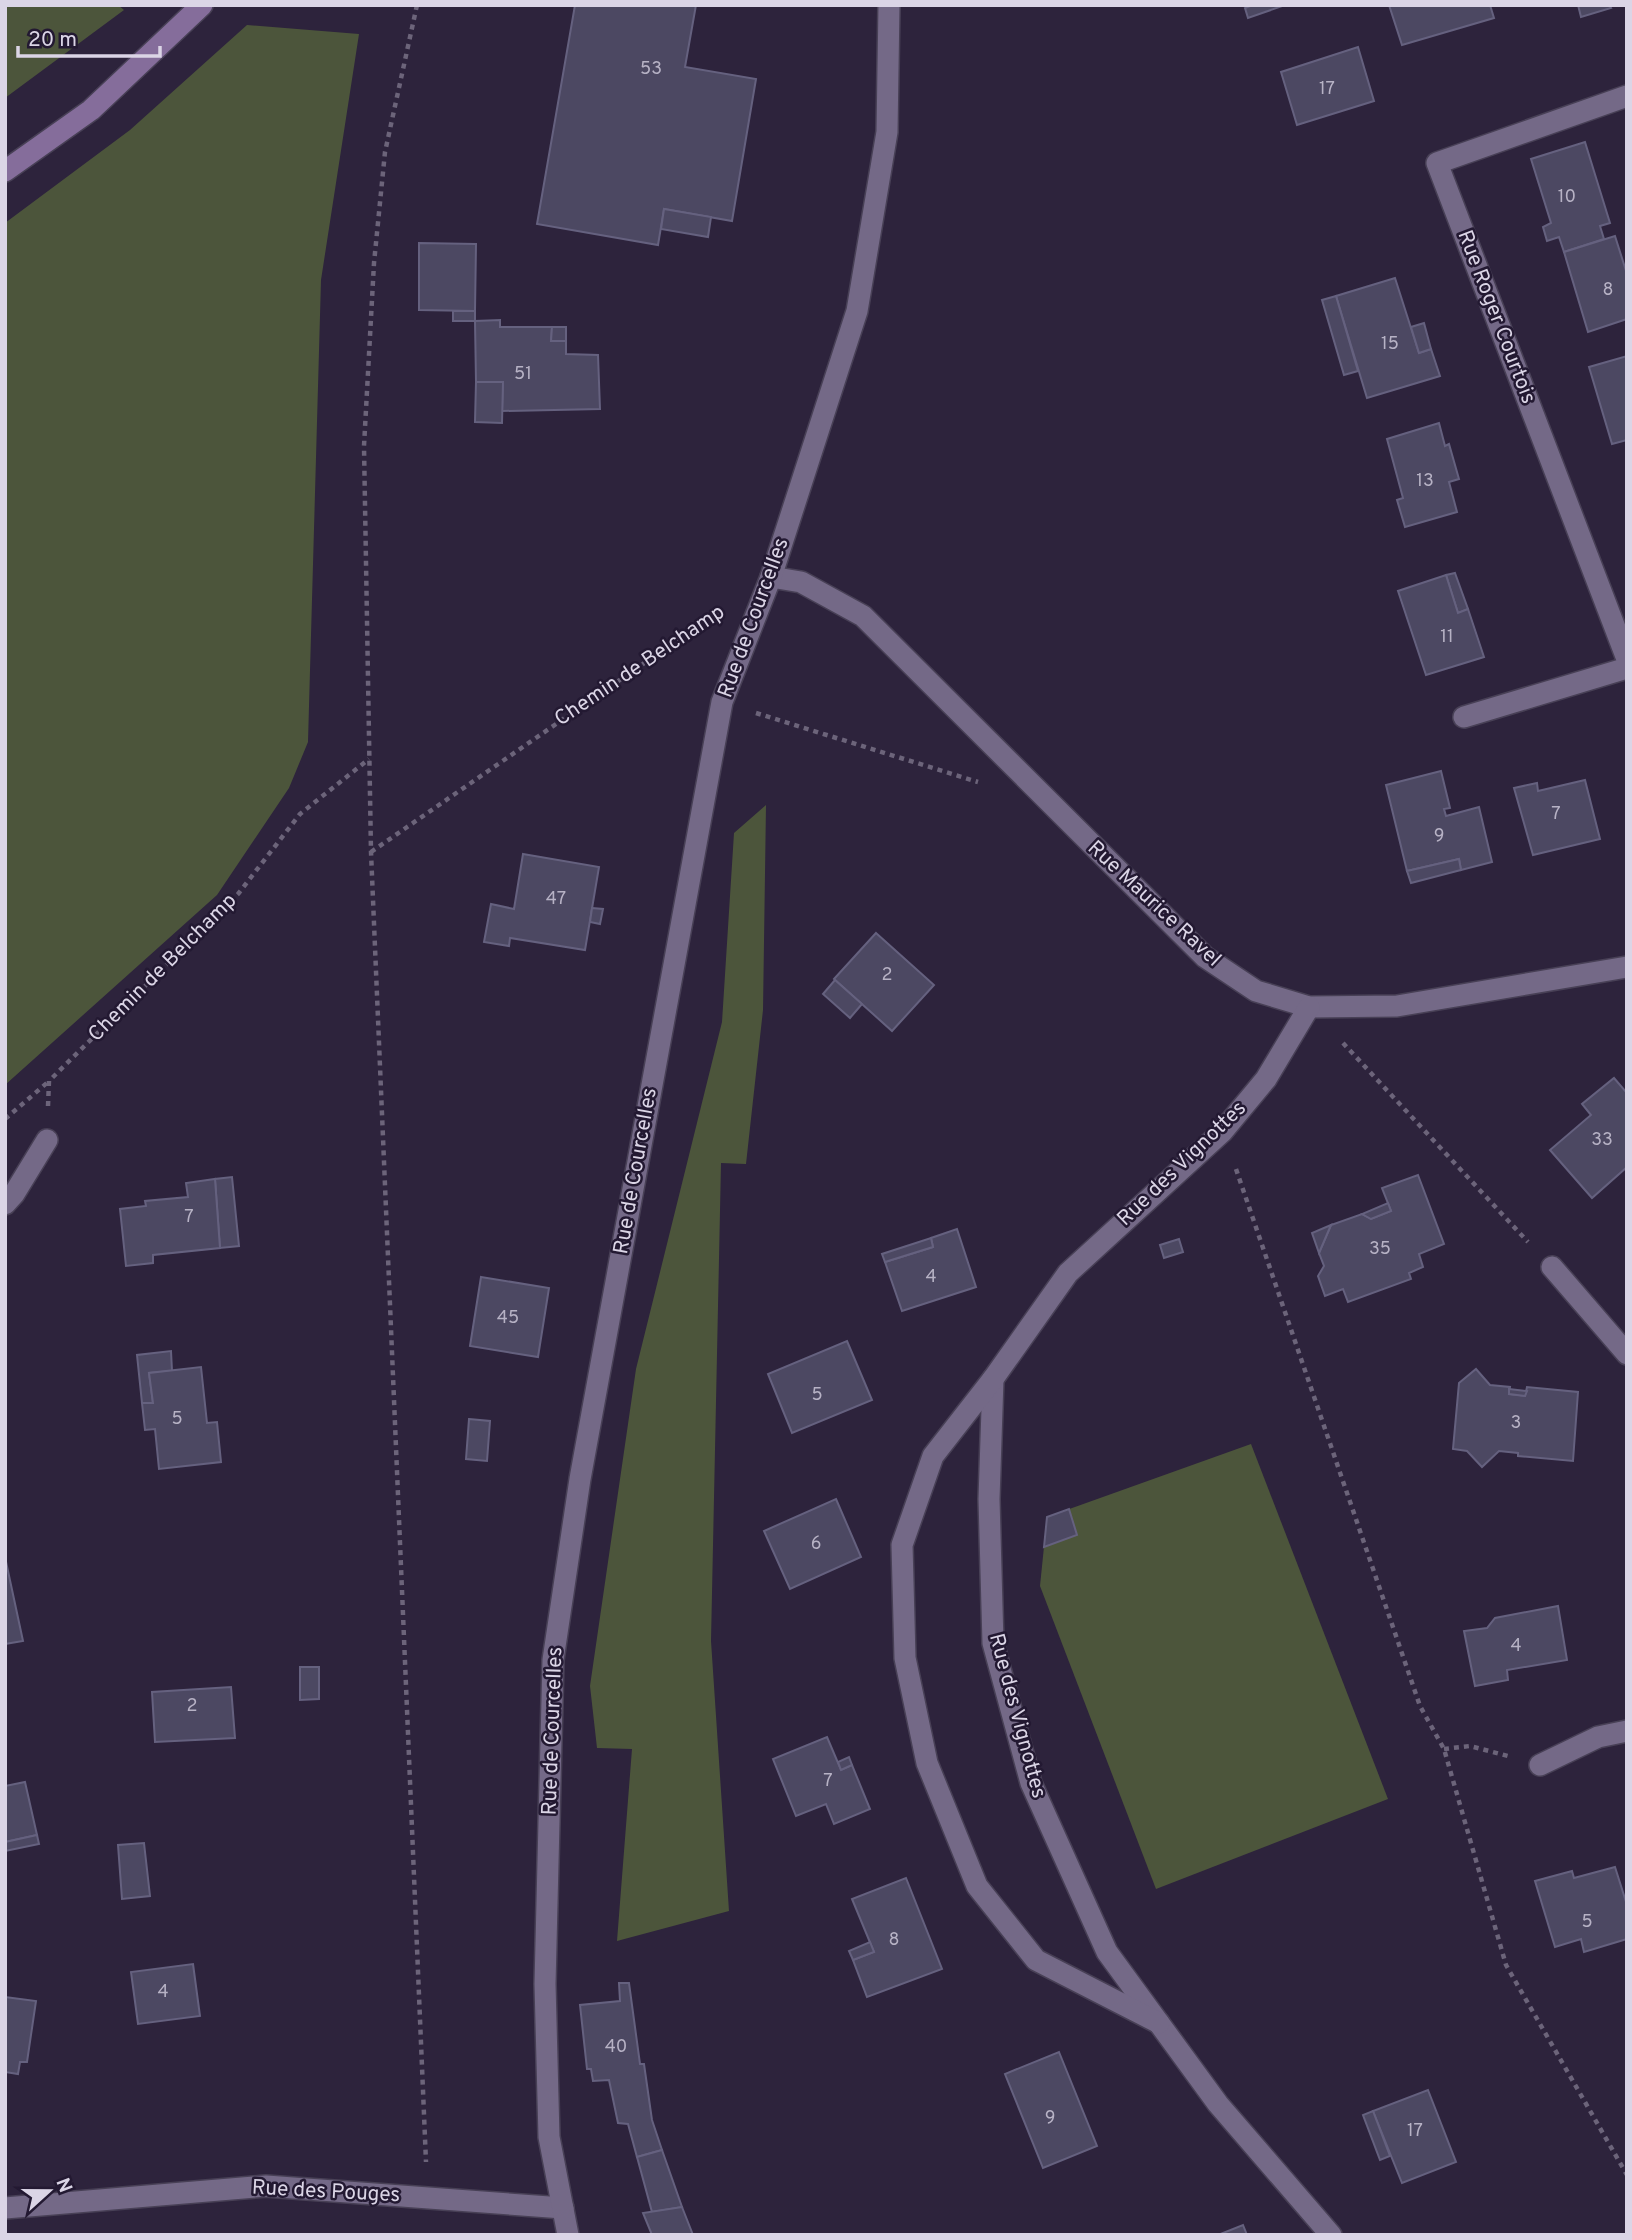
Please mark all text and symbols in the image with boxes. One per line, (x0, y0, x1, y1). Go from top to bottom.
scale bar (18, 14, 159, 58)
text: 20 m (28, 27, 77, 54)
house number: 53 (640, 58, 662, 81)
house number: 17 (1319, 78, 1335, 101)
house number: 10 (1558, 186, 1576, 209)
street label: Rue Roger Courtois (1450, 226, 1542, 408)
house number: 8 (1603, 279, 1614, 302)
house number: 15 (1381, 333, 1399, 356)
house number: 51 (514, 363, 532, 386)
house number: 13 (1416, 470, 1434, 493)
street label: Rue de Courcelles (712, 534, 796, 702)
street label: Chemin de Belchamp (550, 599, 730, 733)
house number: 11 (1440, 626, 1454, 649)
house number: 7 (1551, 803, 1561, 826)
house number: 9 (1434, 825, 1444, 848)
street label: Rue Maurice Ravel (1081, 835, 1227, 973)
street label: Chemin de Belchamp (83, 888, 243, 1048)
house number: 47 (546, 888, 566, 911)
house number: 2 (881, 964, 893, 987)
street label: Rue de Courcelles (608, 1086, 664, 1256)
street label: Rue des Vignottes (1112, 1095, 1252, 1233)
house number: 33 (1591, 1129, 1613, 1152)
house number: 7 (184, 1206, 194, 1229)
house number: 35 (1369, 1238, 1391, 1261)
house number: 4 (925, 1266, 937, 1289)
house number: 45 (497, 1307, 519, 1330)
house number: 5 (811, 1384, 823, 1407)
house number: 5 (171, 1408, 183, 1431)
house number: 3 (1511, 1412, 1521, 1435)
house number: 6 (811, 1533, 821, 1556)
street label: Rue des Vignottes (982, 1631, 1052, 1801)
house number: 4 (1510, 1635, 1522, 1658)
street label: Rue de Courcelles (537, 1646, 569, 1816)
house number: 2 (186, 1695, 198, 1718)
house number: 7 (823, 1770, 833, 1793)
house number: 5 (1581, 1911, 1593, 1934)
house number: 8 (889, 1929, 900, 1952)
house number: 4 (157, 1981, 169, 2004)
house number: 40 (605, 2036, 627, 2059)
house number: 9 (1045, 2107, 1055, 2130)
house number: 17 (1407, 2120, 1423, 2143)
north arrow (14, 2156, 84, 2226)
text: N (49, 2175, 77, 2196)
street label: Rue des Pouges (251, 2175, 401, 2209)

